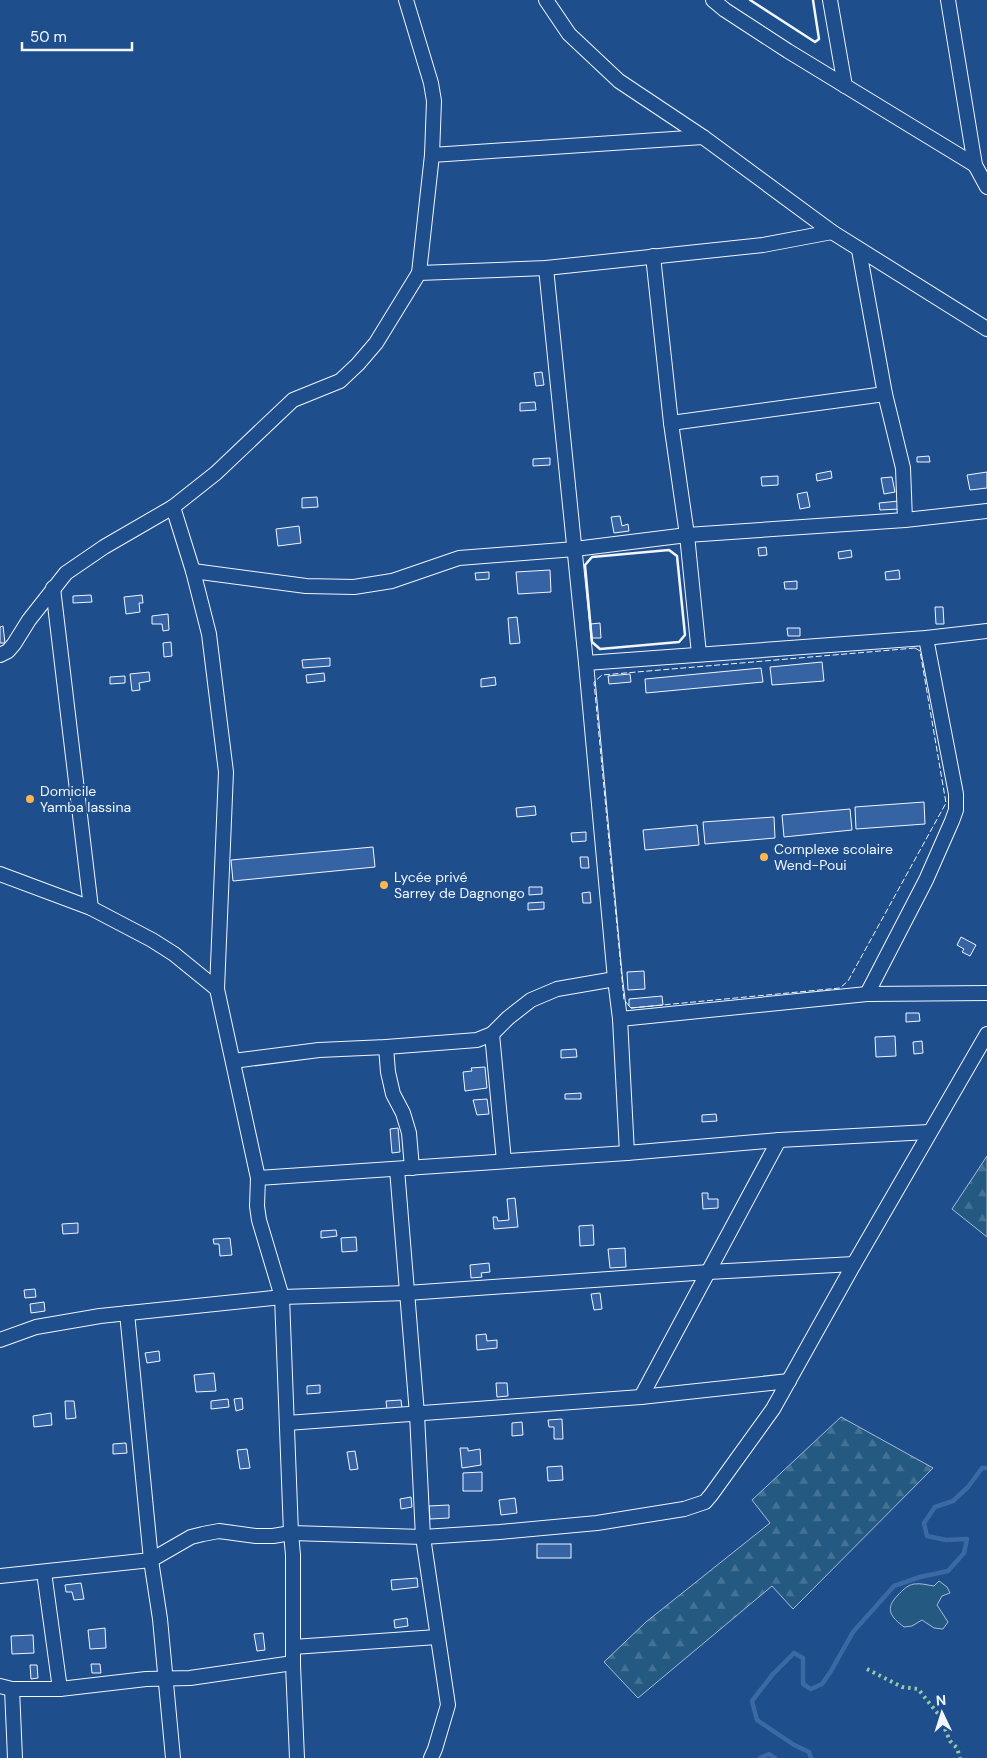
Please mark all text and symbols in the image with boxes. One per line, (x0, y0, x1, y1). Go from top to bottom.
scale bar (22, 20, 132, 52)
text: 50 m (30, 27, 67, 47)
place label: Domicile Yamba lassina (40, 782, 131, 816)
marker: Domicile Yamba lassina (24, 793, 36, 805)
place label: Complexe scolaire Wend-Poui (774, 840, 893, 874)
marker: Complexe scolaire Wend-Poui (758, 851, 770, 863)
place label: Lycée privé Sarrey de Dagnongo (394, 868, 525, 902)
marker: Lycée privé Sarrey de Dagnongo (378, 879, 390, 891)
north arrow (917, 1688, 967, 1738)
text: N (935, 1691, 947, 1709)

